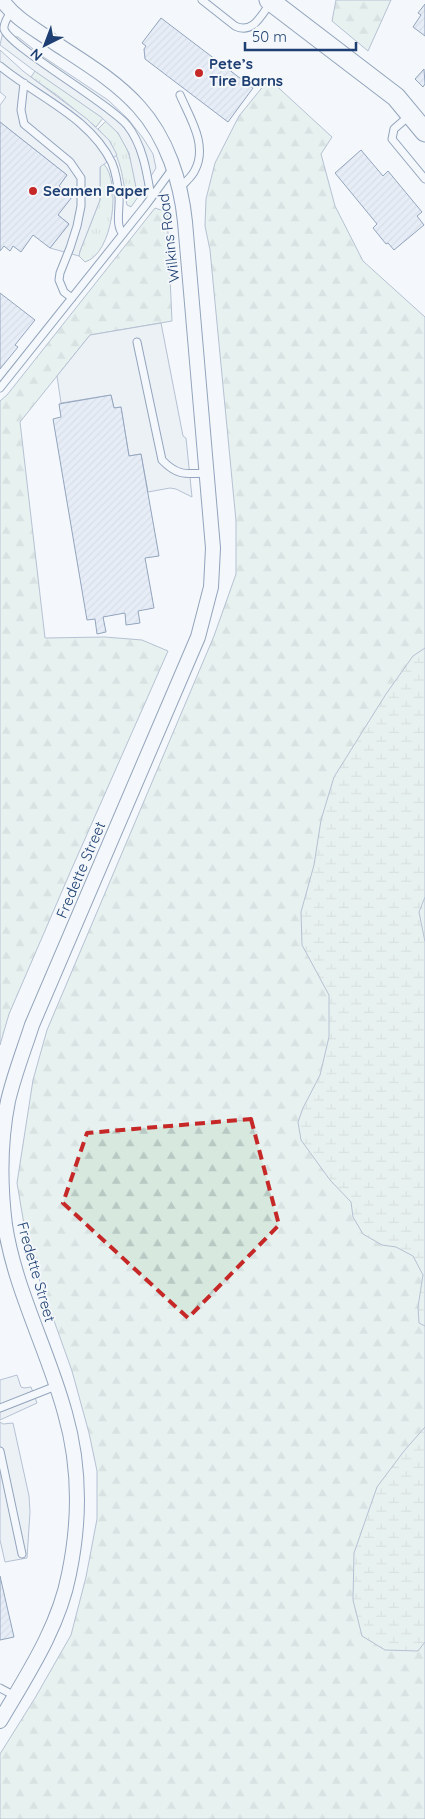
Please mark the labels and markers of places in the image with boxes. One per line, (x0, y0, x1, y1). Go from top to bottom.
place label: Pete’s Tire Barns (209, 54, 283, 90)
marker: Pete’s Tire Barns (193, 67, 205, 79)
place label: Seamen Paper (43, 181, 150, 200)
marker: Seamen Paper (27, 185, 39, 197)

